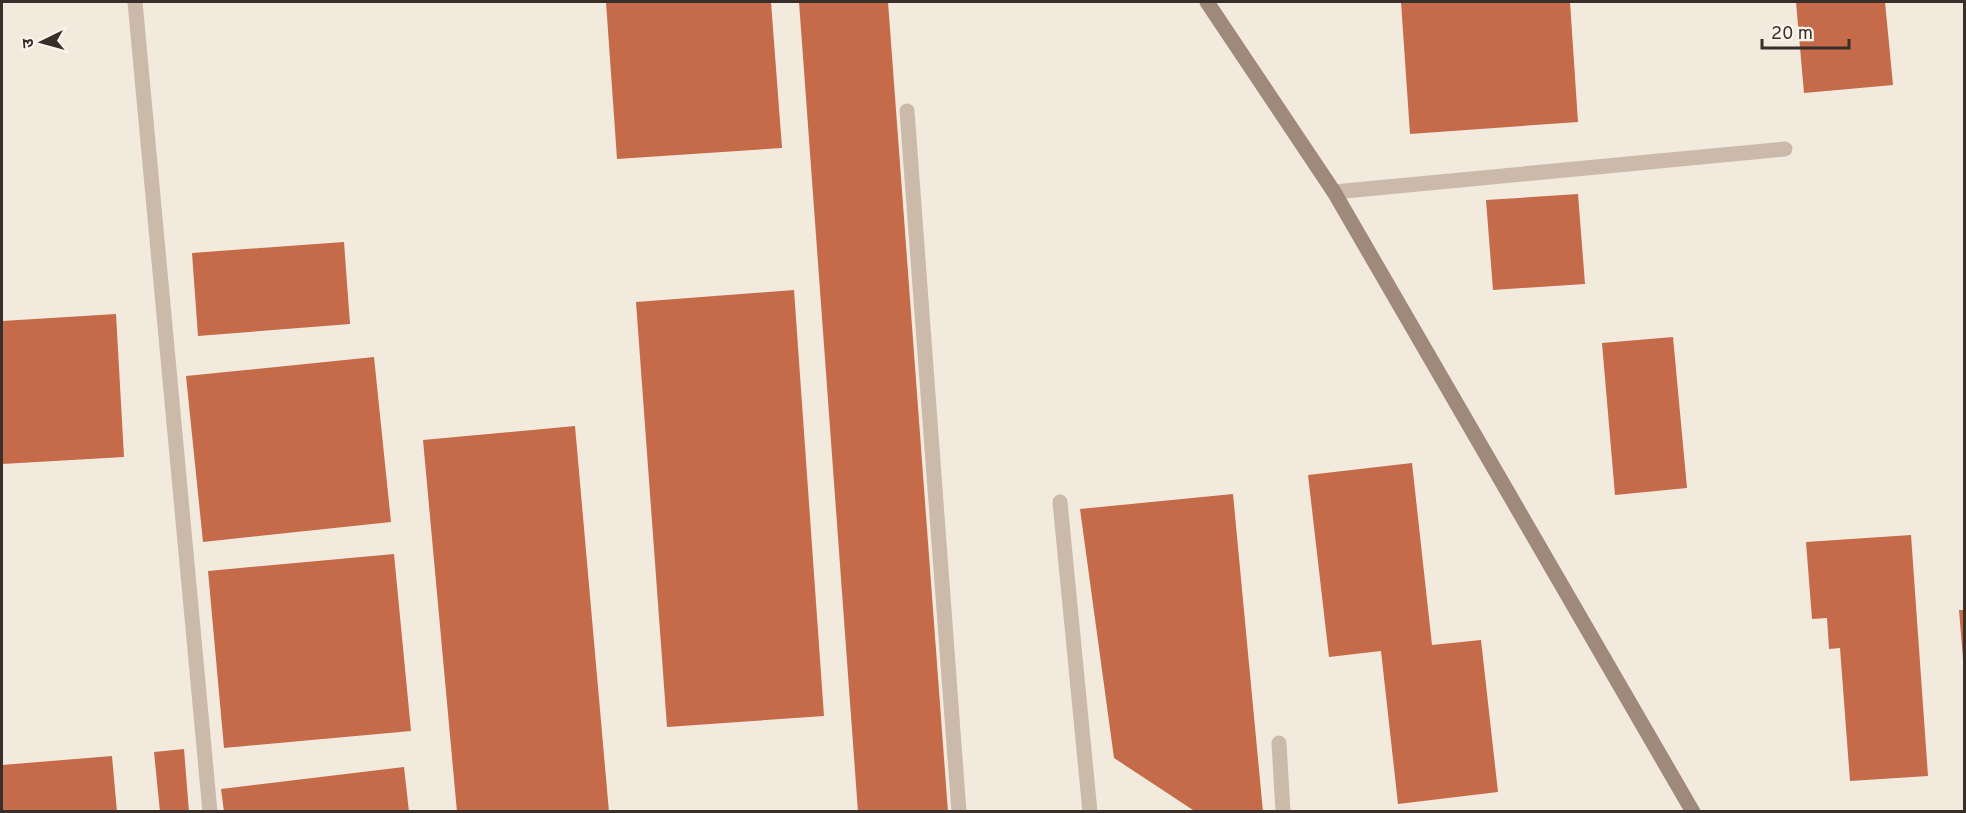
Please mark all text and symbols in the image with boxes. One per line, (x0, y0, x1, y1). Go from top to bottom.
north arrow (12, 12, 72, 72)
scale bar (1762, 12, 1849, 50)
text: 20 m (1771, 23, 1813, 46)
text: उ (19, 37, 39, 49)

